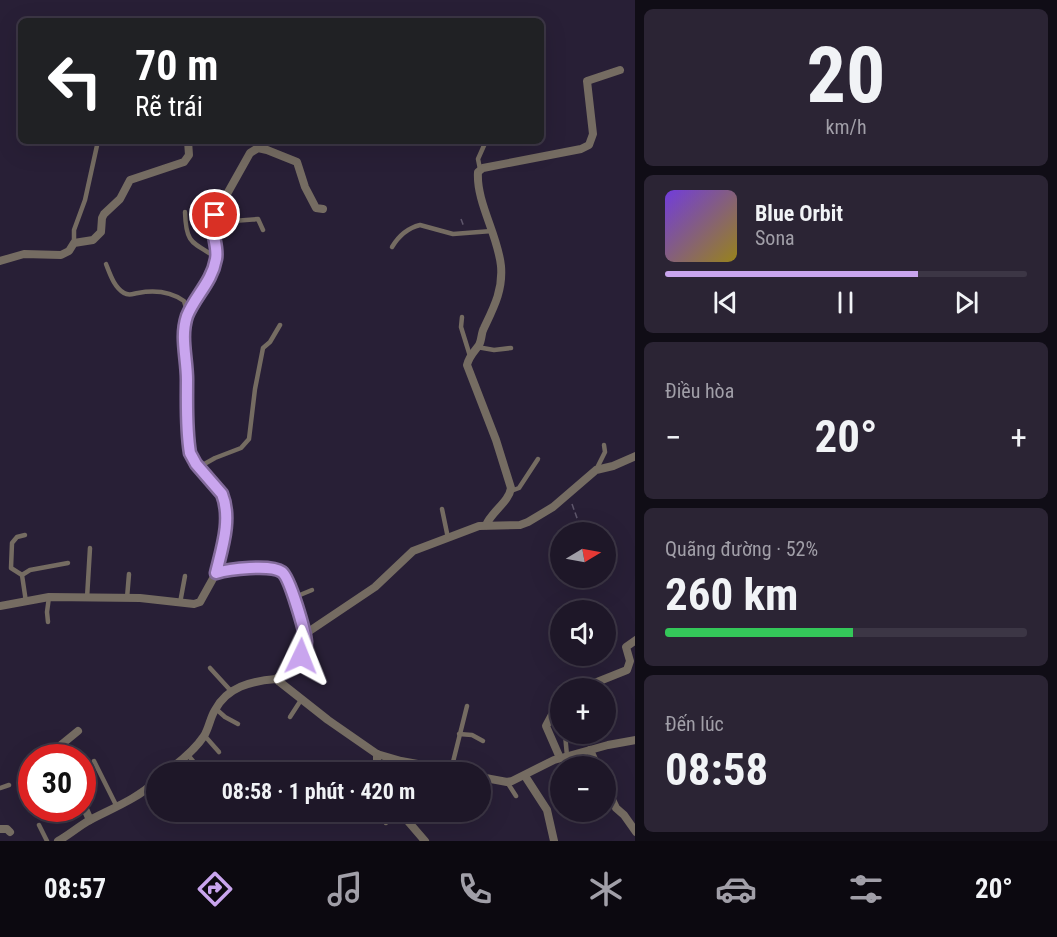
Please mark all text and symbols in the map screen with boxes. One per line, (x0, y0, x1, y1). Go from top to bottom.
text: 20 (807, 30, 885, 121)
text: 70 m (135, 41, 218, 90)
icon: left (36, 42, 114, 120)
text: Rẽ trái (135, 91, 203, 123)
text: km/h (825, 115, 867, 139)
pin (189, 189, 240, 240)
icon: arrive (198, 198, 231, 231)
text: Blue Orbit (755, 201, 843, 226)
text: Sona (755, 226, 795, 250)
icon: previous (709, 286, 742, 319)
icon: pause (829, 286, 862, 319)
icon: next (950, 286, 983, 319)
text: Điều hòa (665, 379, 734, 403)
text: 20° (815, 410, 878, 463)
text: − (665, 418, 682, 457)
text: + (1011, 418, 1027, 457)
north arrow (550, 522, 616, 588)
map controls (550, 522, 616, 822)
text: Quãng đường · 52% (665, 537, 818, 561)
text: 260 km (665, 568, 798, 621)
button: sound (550, 600, 616, 666)
position arrow (269, 624, 333, 688)
button: + (550, 678, 616, 744)
text: Đến lúc (665, 712, 724, 736)
text: 08:58 (665, 743, 768, 796)
speed limit sign: 30 (18, 744, 96, 822)
button: − (550, 756, 616, 822)
text: 08:58 · 1 phút · 420 m (222, 779, 415, 804)
icon: directions (194, 868, 236, 910)
icon: music (324, 868, 366, 910)
icon: phone (454, 868, 496, 910)
icon: climate (585, 868, 627, 910)
icon: car (715, 868, 757, 910)
icon: filters (845, 868, 887, 910)
text: 08:57 (44, 873, 106, 905)
text: 20° (975, 873, 1013, 905)

